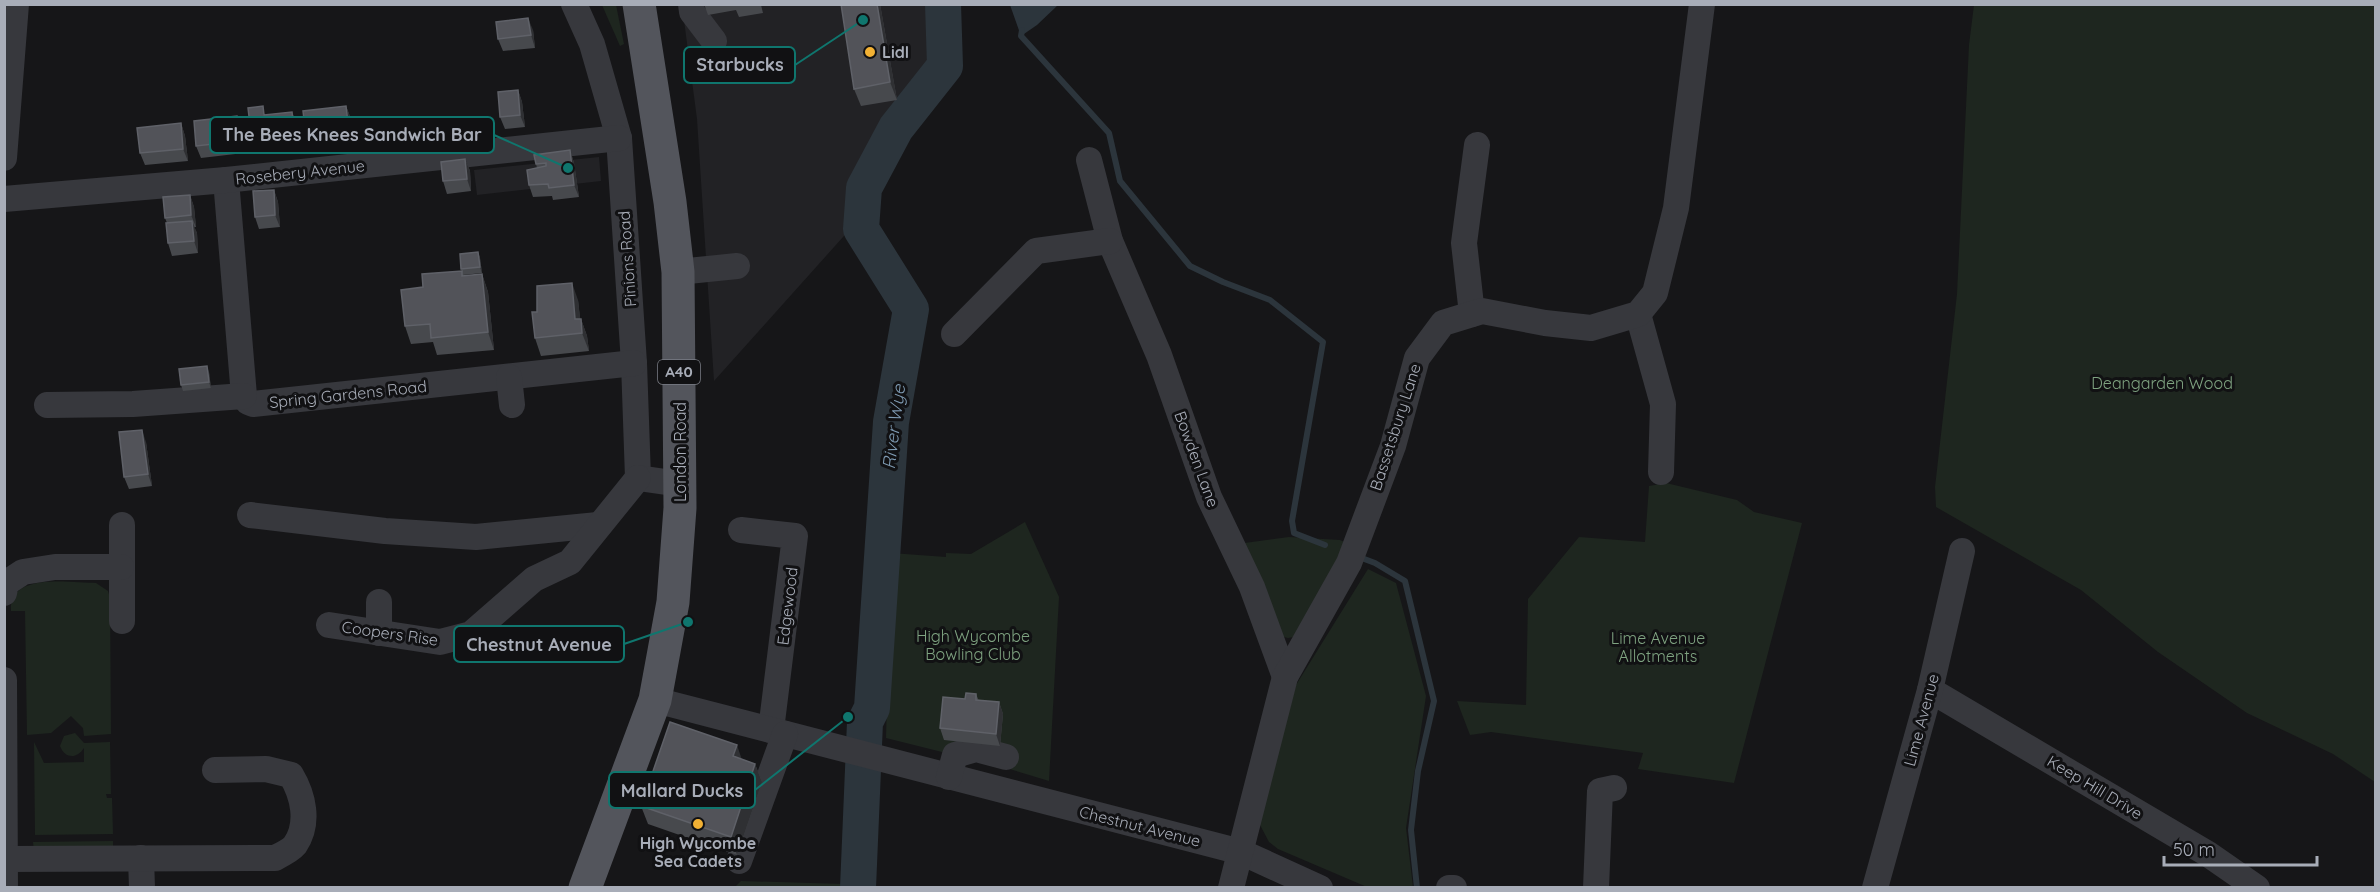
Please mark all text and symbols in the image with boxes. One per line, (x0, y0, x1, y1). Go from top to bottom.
place label: Lidl (882, 42, 909, 62)
marker: Lidl (863, 45, 877, 59)
callout: Starbucks (684, 47, 795, 83)
text: Starbucks (696, 53, 784, 76)
callout: The Bees Knees Sandwich Bar (210, 117, 494, 153)
text: The Bees Knees Sandwich Bar (222, 123, 482, 146)
street label: Rosebery Avenue (234, 155, 366, 189)
street label: Pinions Road (614, 210, 640, 308)
road number: A40 (658, 360, 700, 384)
street label: Bassetsbury Lane (1365, 361, 1425, 493)
park label: Deangarden Wood (2091, 373, 2233, 393)
street label: Spring Gardens Road (268, 376, 428, 412)
water label: River Wye (877, 383, 910, 471)
street label: London Road (670, 402, 690, 502)
street label: Bowden Lane (1170, 408, 1224, 510)
street label: Edgewood (772, 566, 802, 646)
street label: Coopers Rise (340, 616, 440, 650)
callout: Chestnut Avenue (454, 626, 624, 662)
park label: High Wycombe Bowling Club (916, 626, 1030, 664)
park label: Lime Avenue Allotments (1611, 628, 1705, 666)
text: Chestnut Avenue (466, 633, 612, 656)
street label: Lime Avenue (1899, 672, 1943, 768)
street label: Keep Hill Drive (2044, 751, 2146, 823)
callout: Mallard Ducks (609, 772, 755, 808)
text: Mallard Ducks (621, 779, 744, 802)
street label: Chestnut Avenue (1077, 801, 1203, 851)
marker: High Wycombe Sea Cadets (691, 817, 705, 831)
scale bar (2164, 829, 2317, 867)
place label: High Wycombe Sea Cadets (640, 833, 756, 871)
text: 50 m (2173, 838, 2215, 861)

